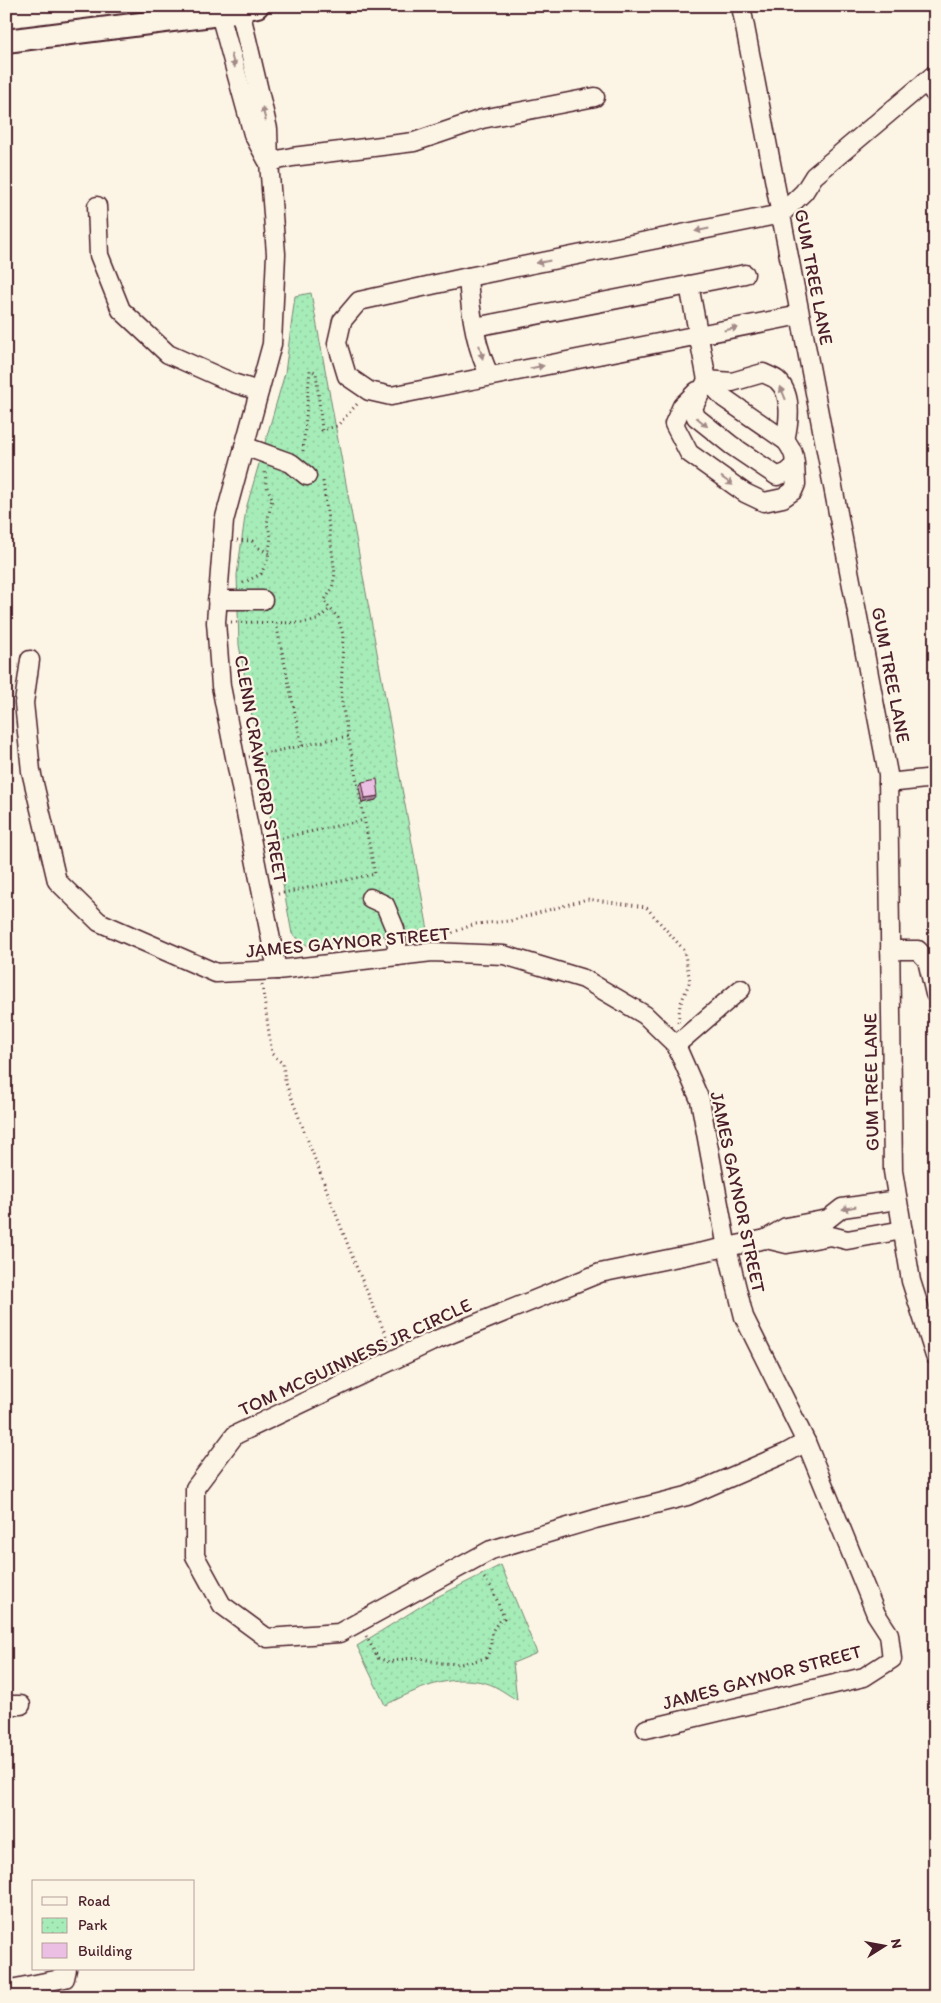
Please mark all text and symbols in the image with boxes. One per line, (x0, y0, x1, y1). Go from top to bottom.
one-way arrow (229, 53, 237, 68)
one-way arrow (260, 106, 268, 121)
street label: GUM TREE LANE (790, 207, 839, 347)
one-way arrow (694, 226, 710, 234)
one-way arrow (534, 258, 550, 266)
one-way arrow (724, 325, 739, 333)
one-way arrow (477, 345, 485, 360)
one-way arrow (530, 363, 545, 371)
one-way arrow (779, 385, 787, 400)
one-way arrow (696, 416, 708, 427)
one-way arrow (721, 476, 734, 486)
street label: GUM TREE LANE (867, 605, 916, 745)
street label: CLENN CRAWFORD STREET (230, 653, 292, 885)
street label: JAMES GAYNOR STREET (245, 922, 452, 962)
street label: GUM TREE LANE (858, 1012, 884, 1151)
street label: JAMES GAYNOR STREET (705, 1089, 771, 1295)
one-way arrow (841, 1204, 857, 1212)
street label: TOM MCGUINNESS JR CIRCLE (235, 1293, 475, 1421)
street label: JAMES GAYNOR STREET (660, 1639, 864, 1715)
legend (32, 1880, 195, 1970)
text: Road (78, 1892, 111, 1910)
text: Park (78, 1916, 108, 1934)
north arrow (858, 1920, 908, 1970)
text: N (887, 1937, 906, 1950)
text: Building (78, 1942, 132, 1960)

